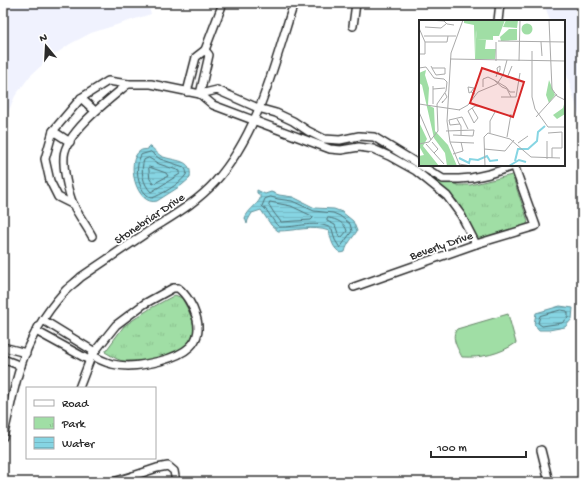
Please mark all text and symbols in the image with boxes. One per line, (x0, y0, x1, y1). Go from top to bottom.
inset map (419, 20, 565, 166)
north arrow (26, 26, 66, 66)
text: N (38, 32, 49, 45)
street label: Stonebriar Drive (112, 191, 189, 248)
street label: Beverly Drive (407, 229, 476, 265)
legend (26, 387, 156, 459)
text: Road (62, 398, 89, 412)
text: Park (61, 418, 87, 432)
scale bar (431, 433, 526, 459)
text: Water (62, 438, 96, 452)
text: 100 m (436, 442, 467, 456)

